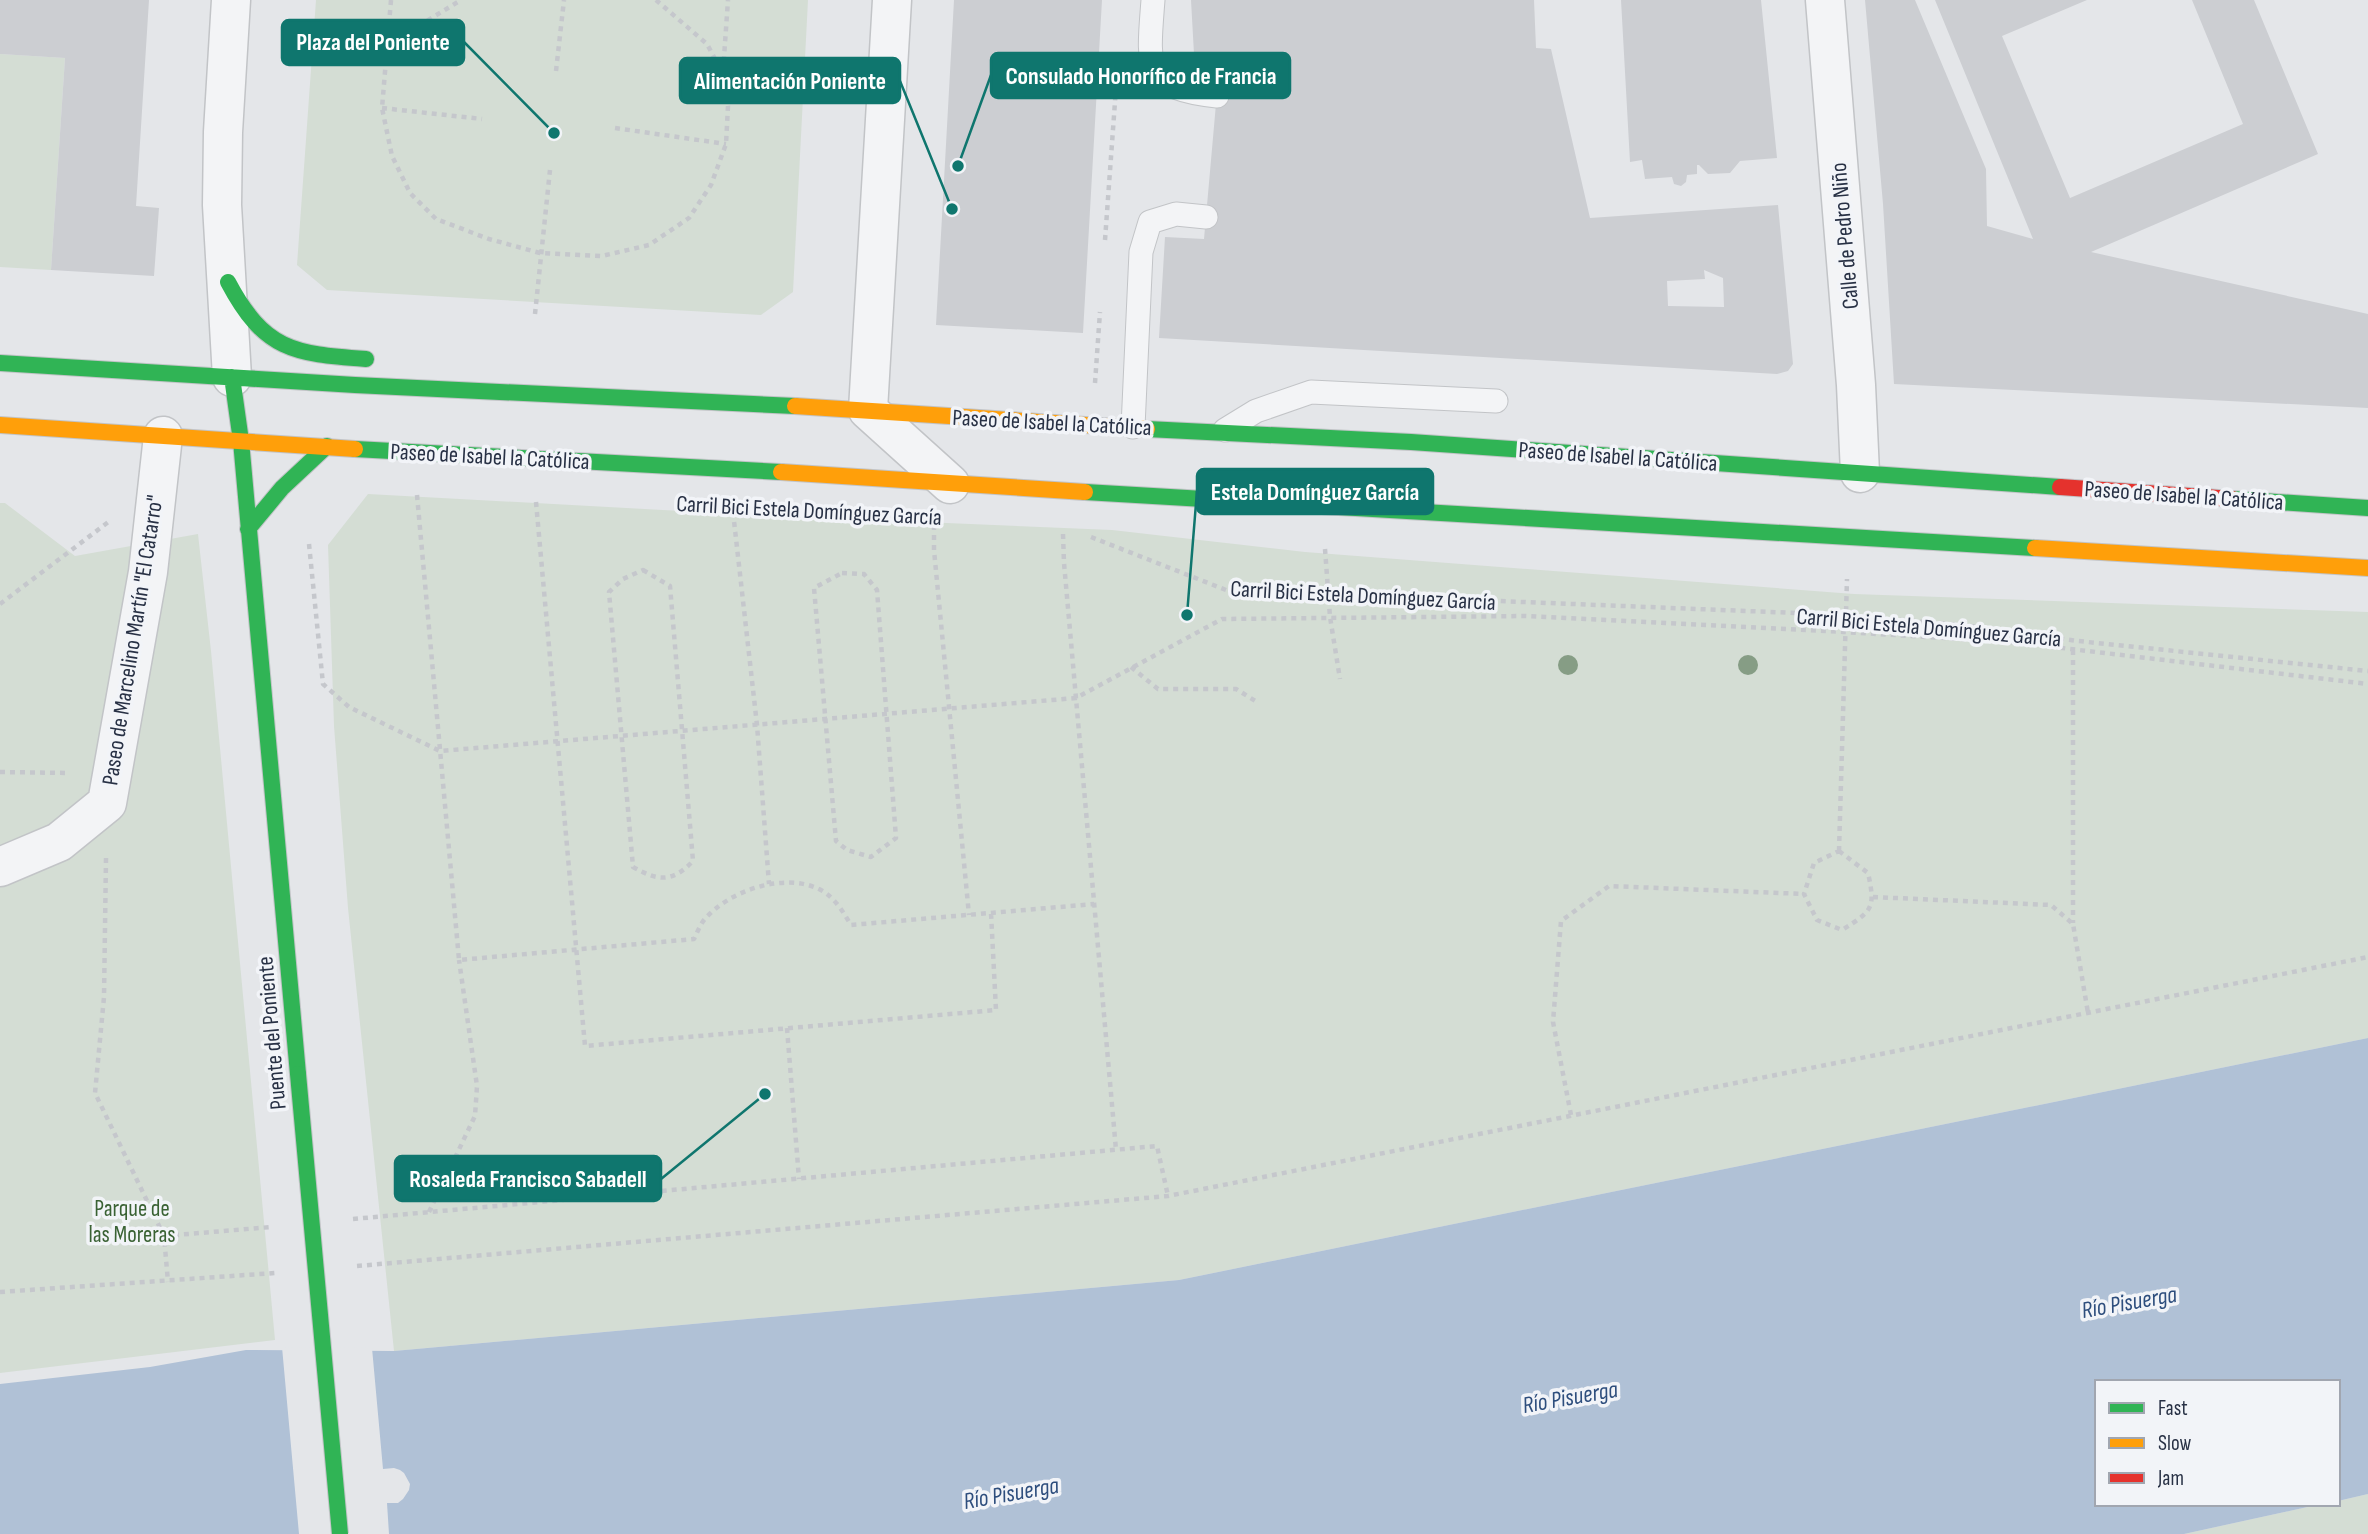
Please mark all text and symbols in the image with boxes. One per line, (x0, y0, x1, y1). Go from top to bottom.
callout: Plaza del Poniente (282, 20, 464, 65)
text: Plaza del Poniente (296, 28, 450, 57)
callout: Consulado Honorífico de Francia (991, 53, 1290, 98)
callout: Alimentación Poniente (680, 58, 900, 103)
text: Consulado Honorífico de Francia (1005, 62, 1277, 91)
text: Alimentación Poniente (693, 67, 886, 96)
street label: Calle de Pedro Niño (1825, 161, 1865, 310)
street label: Paseo de Isabel la Católica (952, 404, 1152, 442)
street label: Paseo de Isabel la Católica (1517, 436, 1718, 478)
street label: Paseo de Isabel la Católica (390, 438, 590, 476)
callout: Estela Domínguez García (1197, 469, 1433, 514)
street label: Paseo de Isabel la Católica (2083, 475, 2284, 517)
text: Estela Domínguez García (1211, 478, 1419, 507)
street label: Carril Bici Estela Domínguez García (676, 490, 942, 532)
street label: Paseo de Marcelino Martín "El Catarro" (96, 493, 170, 787)
street label: Carril Bici Estela Domínguez García (1230, 575, 1496, 617)
street label: Carril Bici Estela Domínguez García (1795, 602, 2063, 654)
street label: Puente del Poniente (251, 955, 293, 1111)
callout: Rosaleda Francisco Sabadell (395, 1156, 661, 1201)
text: Rosaleda Francisco Sabadell (409, 1165, 647, 1194)
park label: Parque de las Moreras (88, 1195, 176, 1249)
water label: Río Pisuerga (2079, 1280, 2179, 1325)
water label: Río Pisuerga (1520, 1375, 1620, 1420)
legend (2095, 1380, 2340, 1506)
text: Fast (2158, 1396, 2188, 1421)
text: Slow (2158, 1431, 2192, 1456)
text: Jam (2157, 1466, 2184, 1491)
water label: Río Pisuerga (961, 1471, 1061, 1516)

